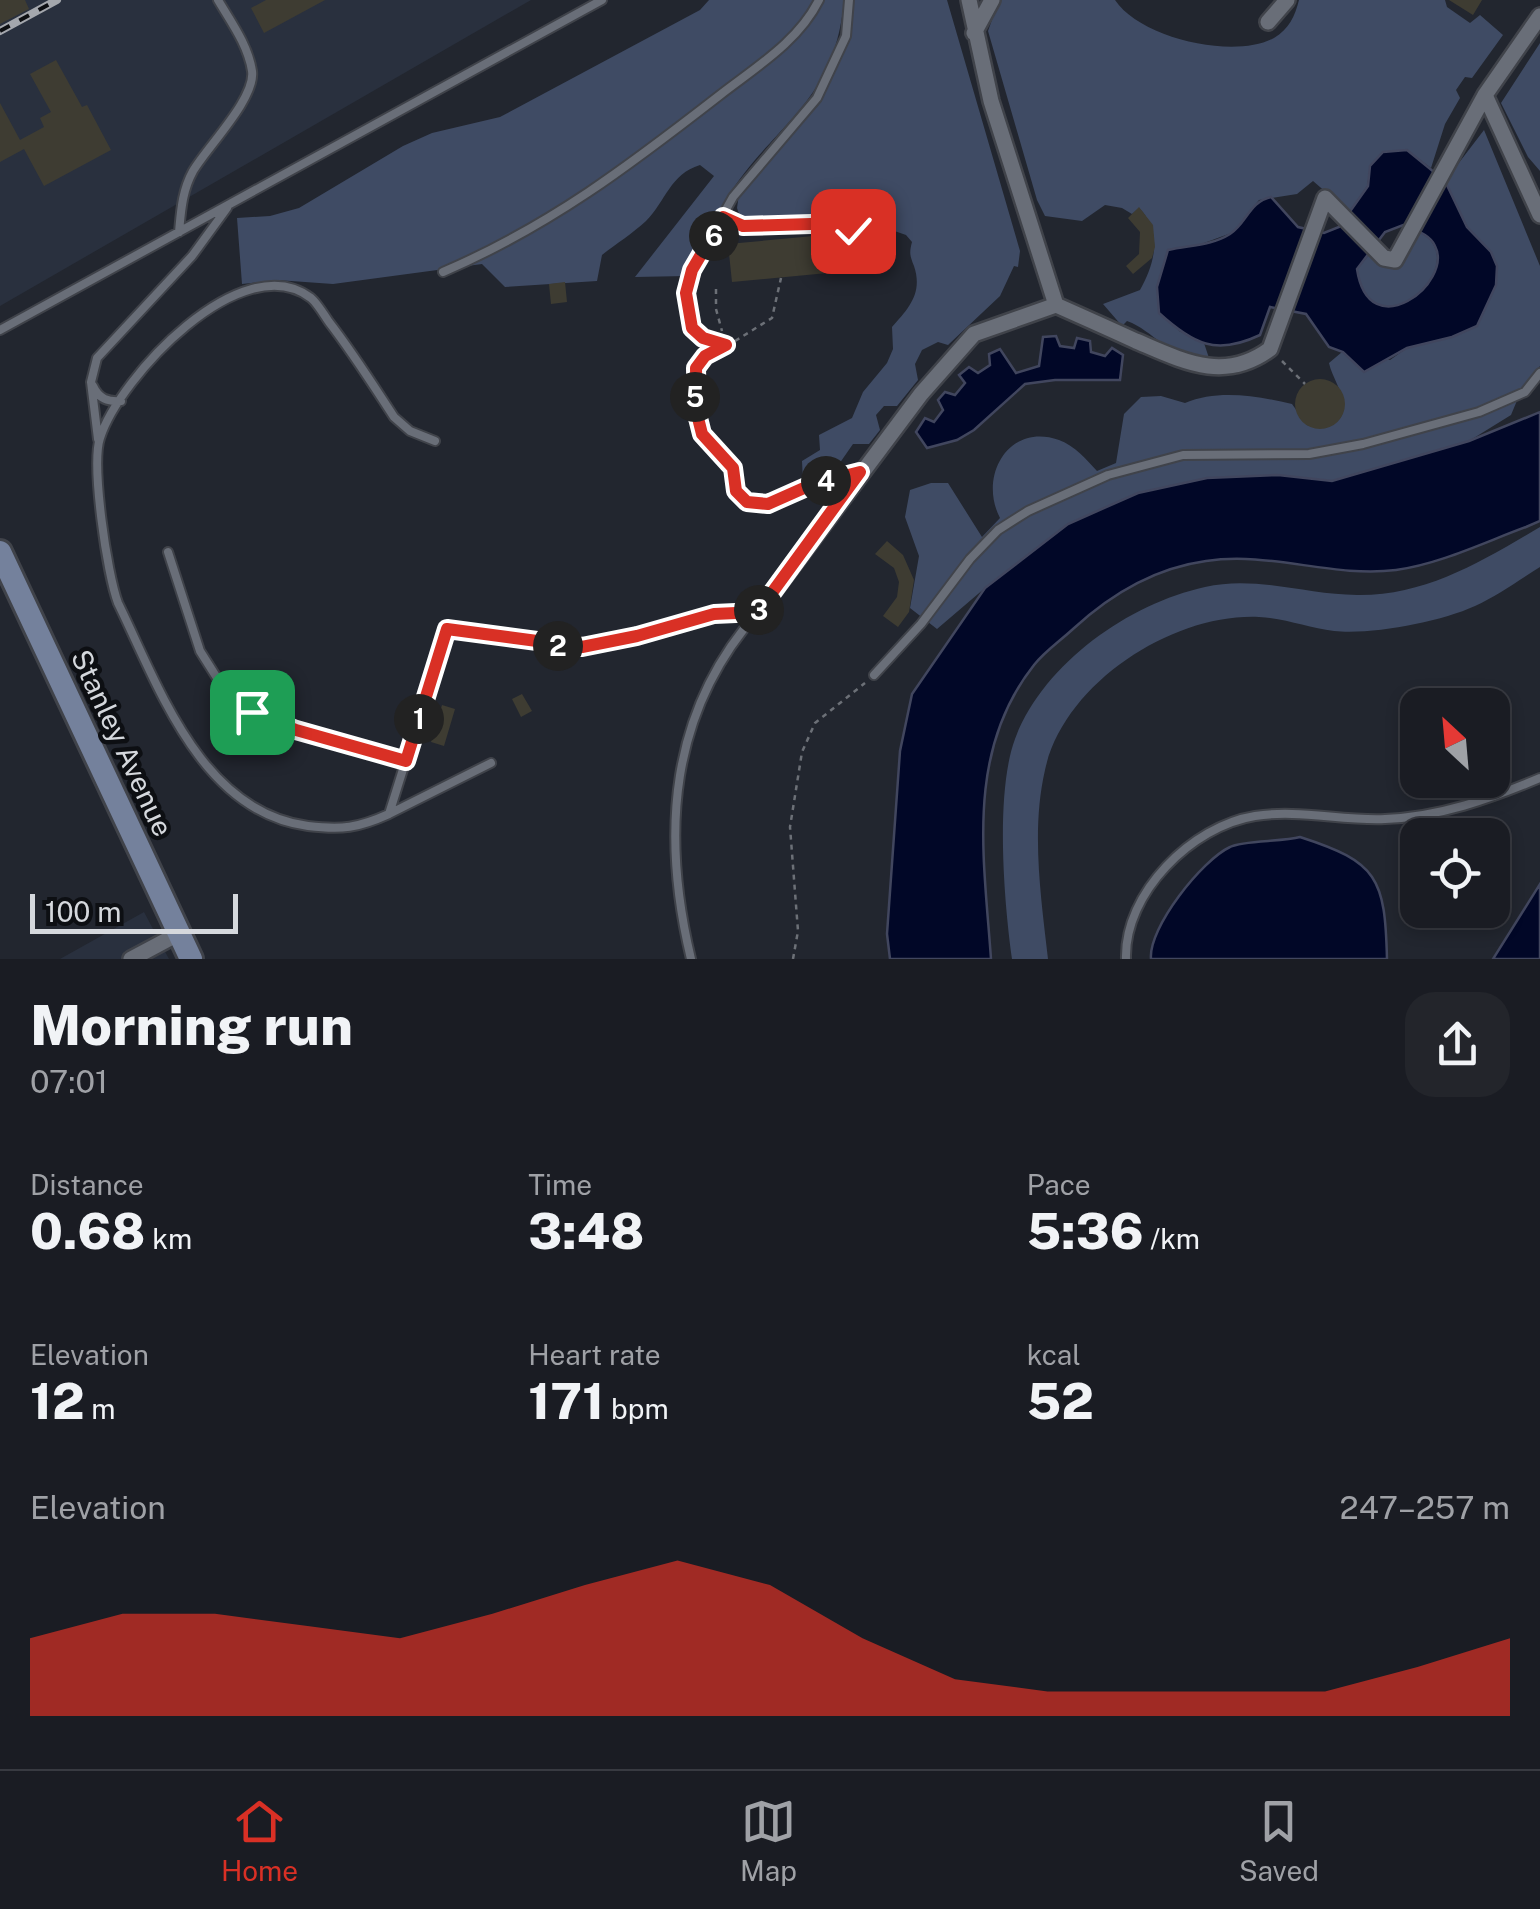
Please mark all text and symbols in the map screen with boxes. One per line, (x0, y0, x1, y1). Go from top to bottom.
pin (811, 189, 896, 274)
icon: check (826, 204, 881, 259)
pin: 6 (689, 211, 739, 261)
text: 6 (705, 219, 723, 252)
pin: 5 (670, 372, 720, 422)
text: 5 (686, 380, 704, 413)
pin: 4 (801, 456, 851, 506)
text: 4 (817, 464, 835, 497)
pin: 3 (734, 585, 784, 635)
text: 3 (750, 593, 768, 626)
pin: 2 (533, 621, 583, 671)
text: 2 (549, 629, 567, 662)
street label: Stanley Avenue (65, 644, 180, 841)
pin (210, 670, 295, 755)
icon: arrive (225, 685, 280, 740)
north arrow (1400, 688, 1510, 798)
map controls (1400, 688, 1510, 928)
pin: 1 (394, 694, 444, 744)
text: 1 (413, 702, 425, 735)
button: locate (1400, 818, 1510, 928)
scale bar (30, 889, 238, 934)
text: 100 m (45, 895, 122, 928)
button: share (1405, 992, 1510, 1097)
text: Morning run (30, 993, 353, 1057)
text: 07:01 (30, 1063, 108, 1100)
text: Distance (30, 1168, 144, 1201)
text: Time (528, 1168, 592, 1201)
text: Pace (1027, 1168, 1091, 1201)
text: 0.68 (30, 1201, 145, 1260)
text: 3:48 (528, 1201, 644, 1260)
text: 5:36 (1027, 1201, 1144, 1260)
text: km (145, 1222, 192, 1255)
text: /km (1144, 1222, 1200, 1255)
text: Elevation (30, 1338, 149, 1371)
text: Heart rate (528, 1338, 661, 1371)
text: kcal (1027, 1338, 1081, 1371)
text: 12 (30, 1371, 85, 1430)
text: 171 (528, 1371, 604, 1430)
text: 52 (1027, 1371, 1094, 1430)
text: m (85, 1392, 116, 1425)
text: bpm (604, 1392, 669, 1425)
text: Elevation (30, 1489, 166, 1526)
text: 247–257 m (1340, 1489, 1510, 1526)
tab: Home (221, 1794, 298, 1887)
tab: Map (740, 1794, 797, 1887)
tab: Saved (1239, 1794, 1319, 1887)

